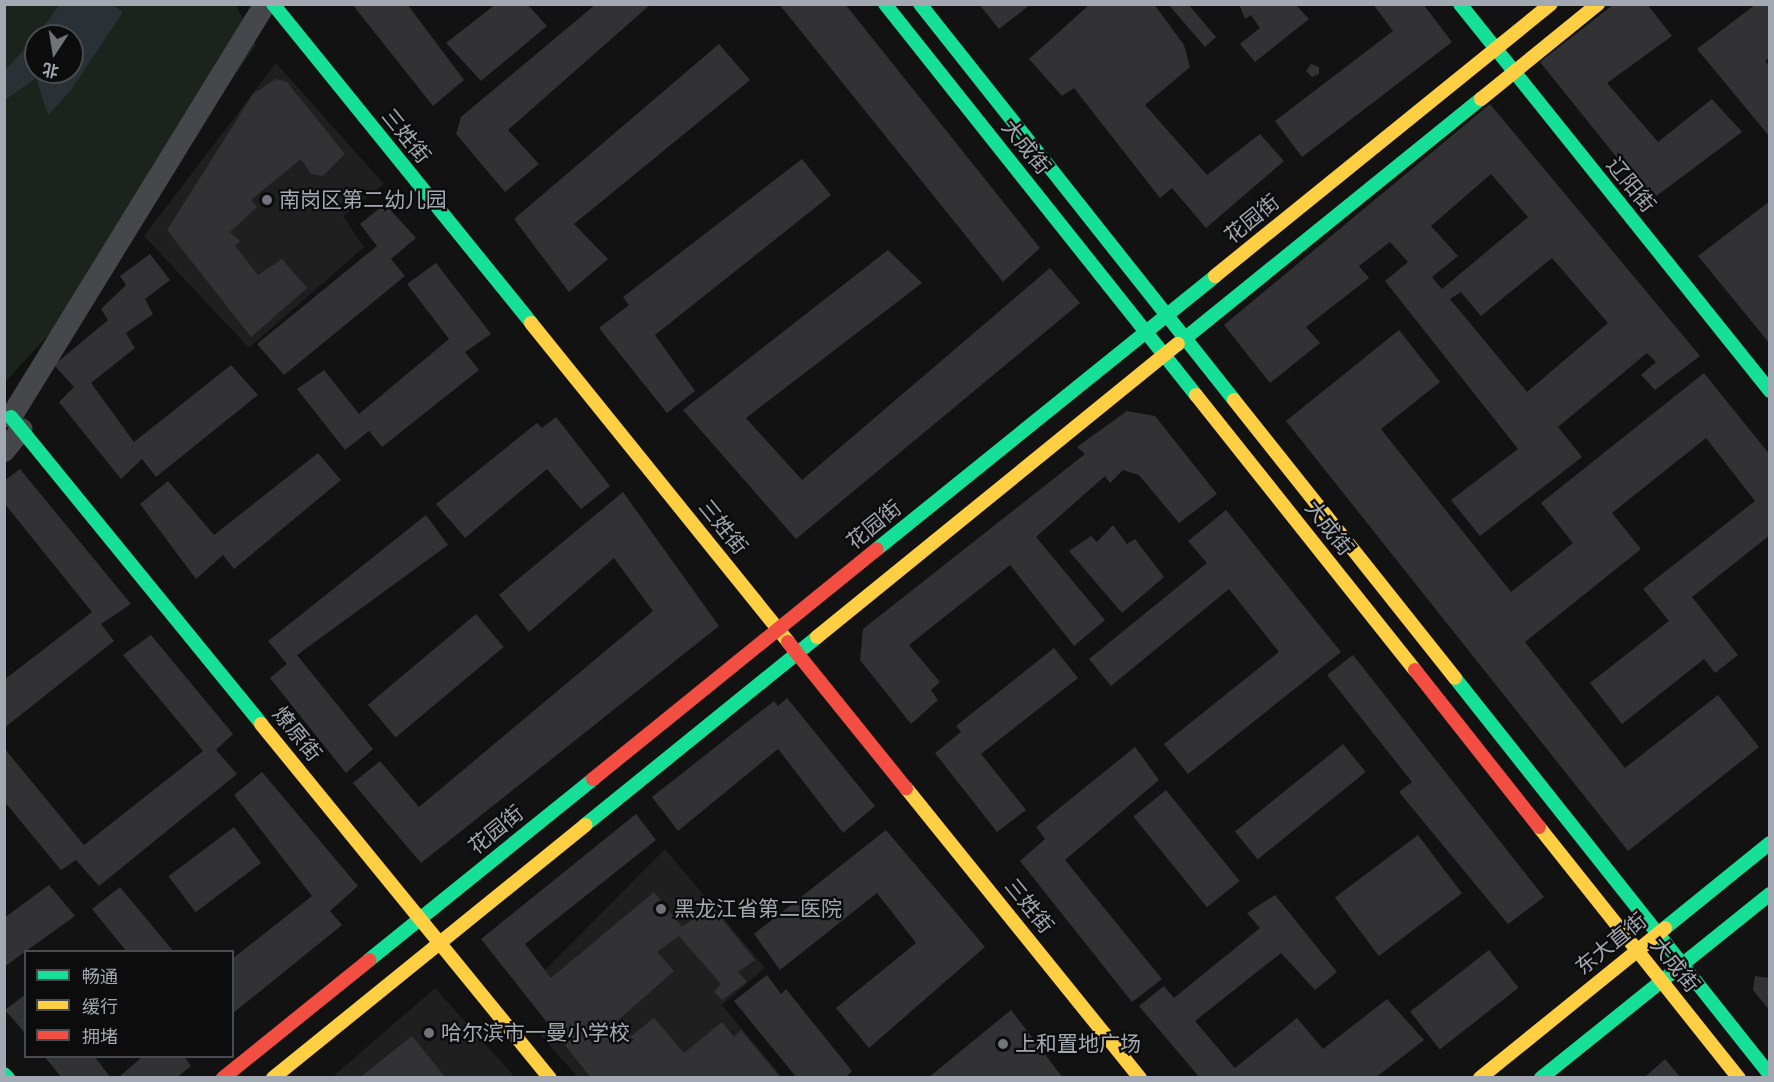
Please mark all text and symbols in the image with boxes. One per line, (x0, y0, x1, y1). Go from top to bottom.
north arrow (24, 24, 84, 84)
text: 北 (41, 59, 60, 81)
street label: 三姓街 (376, 104, 436, 168)
street label: 大成街 (996, 115, 1056, 179)
street label: 辽阳街 (1601, 153, 1661, 217)
place label: 南岗区第二幼儿园 (279, 187, 447, 213)
street label: 花园街 (1220, 189, 1284, 249)
marker: 南岗区第二幼儿园 (260, 193, 274, 207)
street label: 三姓街 (693, 495, 753, 559)
street label: 花园街 (842, 495, 906, 555)
street label: 大成街 (1300, 495, 1358, 561)
street label: 燎原街 (267, 702, 327, 766)
street label: 花园街 (464, 800, 528, 860)
street label: 三姓街 (999, 874, 1059, 938)
place label: 黑龙江省第二医院 (674, 896, 842, 922)
marker: 黑龙江省第二医院 (652, 900, 670, 918)
street label: 东大直街 (1570, 908, 1652, 980)
street label: 大成街 (1645, 933, 1705, 997)
legend (24, 950, 234, 1058)
text: 畅通 (82, 966, 118, 988)
text: 缓行 (82, 996, 118, 1018)
place label: 哈尔滨市一曼小学校 (441, 1020, 630, 1046)
text: 拥堵 (82, 1026, 118, 1048)
marker: 哈尔滨市一曼小学校 (422, 1026, 436, 1040)
place label: 上和置地广场 (1015, 1031, 1141, 1057)
marker: 上和置地广场 (996, 1037, 1010, 1051)

